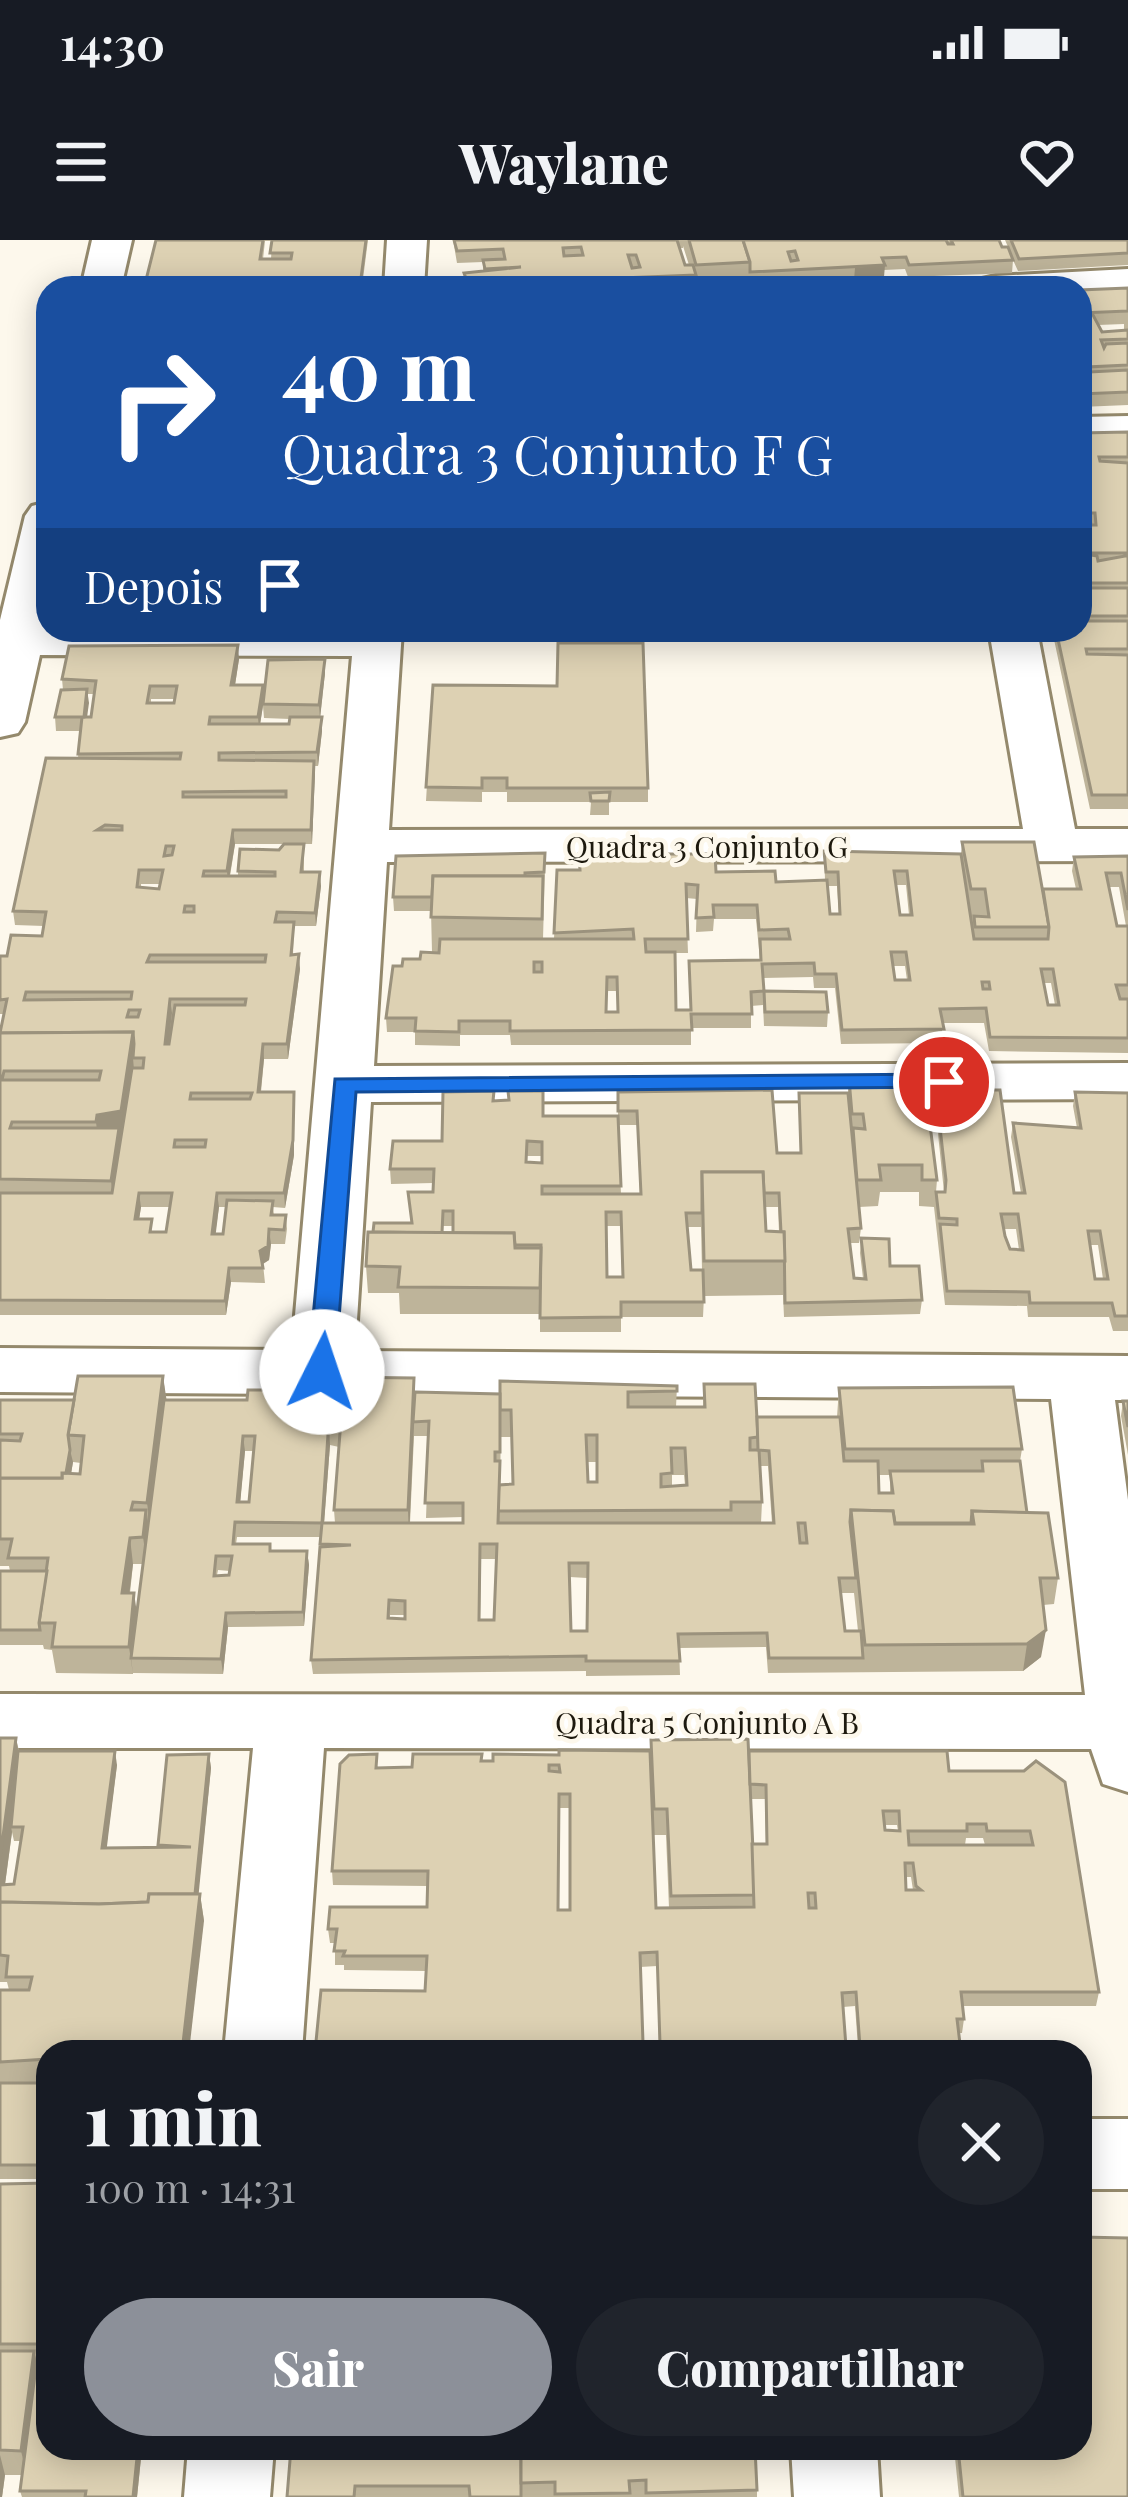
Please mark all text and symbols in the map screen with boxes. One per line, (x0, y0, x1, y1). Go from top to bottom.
text: 14:30 (60, 12, 165, 72)
text: Waylane (459, 126, 669, 198)
icon: menu (48, 129, 114, 195)
icon: heart (1014, 129, 1080, 195)
text: 40 m (282, 310, 476, 422)
icon: right (84, 324, 240, 480)
text: Quadra 3 Conjunto F G (282, 417, 833, 489)
icon: arrive (247, 552, 313, 618)
text: Depois (84, 555, 223, 615)
street label: Quadra 3 Conjunto G (566, 826, 848, 866)
pin (893, 1031, 995, 1133)
icon: arrive (911, 1049, 977, 1115)
position arrow (259, 1309, 385, 1435)
street label: Quadra 5 Conjunto A B (555, 1702, 859, 1742)
text: 1 min (84, 2068, 262, 2164)
button: close (918, 2079, 1044, 2205)
text: 100 m · 14:31 (84, 2161, 295, 2213)
button: Sair (84, 2298, 552, 2436)
button: Compartilhar (576, 2298, 1044, 2436)

